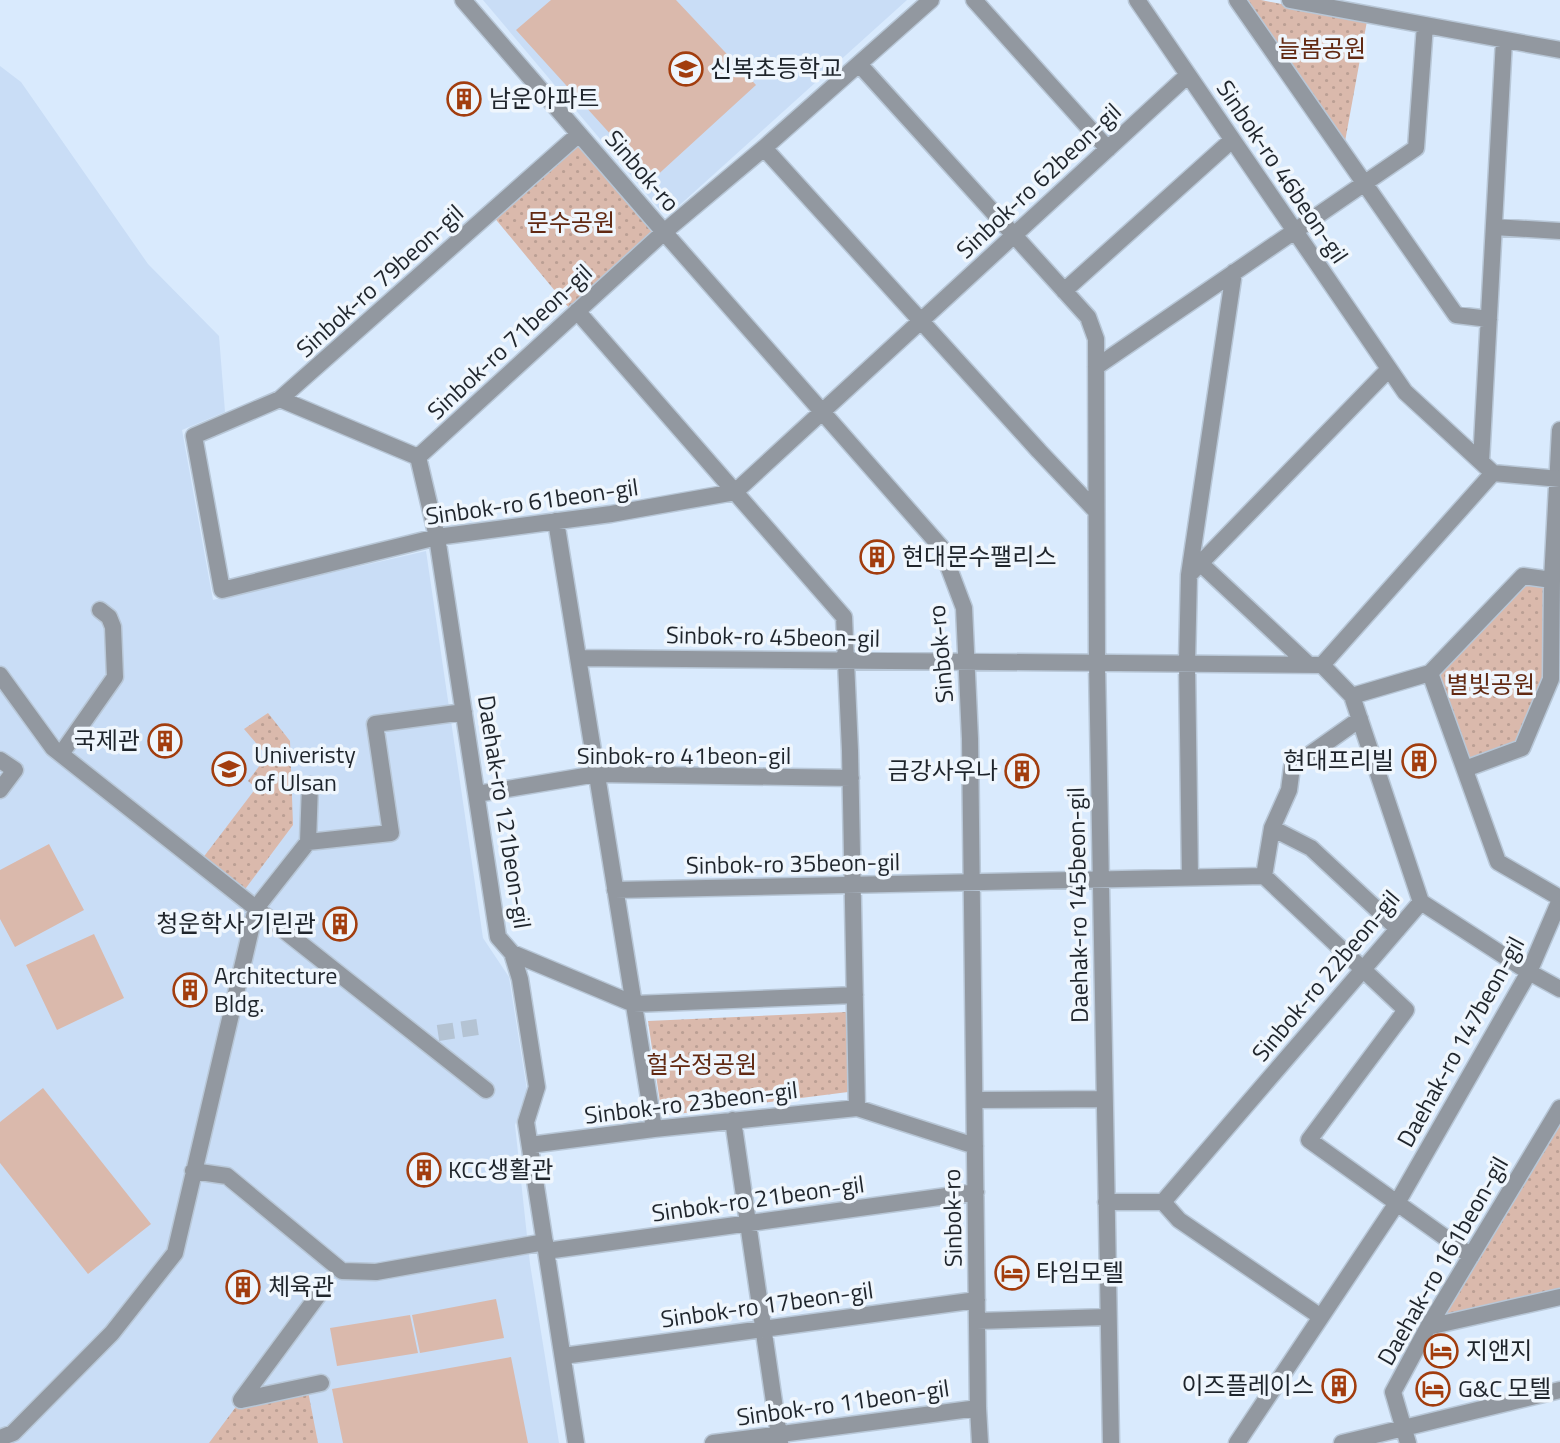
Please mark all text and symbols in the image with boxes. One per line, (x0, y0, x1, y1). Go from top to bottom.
park label: 늘봄공원 (1278, 30, 1366, 66)
school or university icon: 신복초등학교 (667, 50, 705, 88)
place label: 신복초등학교 (710, 50, 842, 86)
street label: Sinbok-ro 46beon-gil (1208, 72, 1358, 270)
building icon: 남운아파트 (445, 80, 483, 118)
place label: 남운아파트 (489, 80, 599, 116)
street label: Sinbok-ro 62beon-gil (948, 94, 1129, 267)
street label: Sinbok-ro (597, 121, 689, 219)
street label: Sinbok-ro 79beon-gil (288, 195, 471, 365)
park label: 문수공원 (527, 204, 615, 240)
street label: Sinbok-ro 71beon-gil (419, 255, 600, 428)
street label: Sinbok-ro 61beon-gil (423, 468, 641, 534)
building icon: 현대문수팰리스 (858, 538, 896, 576)
place label: 현대문수팰리스 (902, 538, 1057, 574)
street label: Sinbok-ro (918, 604, 962, 705)
street label: Sinbok-ro 45beon-gil (665, 616, 881, 656)
park label: 별빛공원 (1447, 666, 1535, 702)
street label: Daehak-ro 121beon-gil (469, 692, 541, 931)
place label: 국제관 (74, 722, 140, 758)
building icon: 국제관 (146, 722, 184, 760)
place label: Univeristy of Ulsan (254, 736, 356, 800)
street label: Sinbok-ro 41beon-gil (577, 737, 791, 773)
place label: 현대프리빌 (1284, 742, 1394, 778)
building icon: 현대프리빌 (1400, 742, 1438, 780)
school or university icon: Univeristy of Ulsan (210, 750, 248, 788)
place label: 금강사우나 (888, 752, 998, 788)
building icon: 금강사우나 (1003, 752, 1041, 790)
street label: Daehak-ro 145beon-gil (1057, 787, 1097, 1023)
street label: Sinbok-ro 35beon-gil (685, 843, 901, 883)
street label: Sinbok-ro 22beon-gil (1243, 882, 1408, 1069)
place label: 청운학사 기린관 (156, 905, 316, 941)
building icon: 청운학사 기린관 (321, 905, 359, 943)
street label: Daehak-ro 147beon-gil (1387, 930, 1533, 1153)
place label: Architecture Bldg. (214, 957, 337, 1021)
building icon: Architecture Bldg. (171, 971, 209, 1009)
park label: 헐수정공원 (647, 1046, 757, 1082)
street label: Sinbok-ro 23beon-gil (582, 1071, 799, 1133)
street label: Daehak-ro 161beon-gil (1368, 1149, 1517, 1372)
building icon: KCC생활관 (405, 1151, 443, 1189)
place label: KCC생활관 (448, 1151, 553, 1187)
street label: Sinbok-ro 21beon-gil (649, 1165, 867, 1231)
street label: Sinbok-ro (933, 1169, 971, 1267)
hotel icon: 타임모텔 (993, 1254, 1031, 1292)
place label: 타임모텔 (1036, 1254, 1124, 1290)
building icon: 체육관 (224, 1268, 262, 1306)
place label: 체육관 (268, 1268, 334, 1304)
street label: Sinbok-ro 17beon-gil (658, 1271, 876, 1337)
hotel icon: 지앤지 (1422, 1332, 1460, 1370)
place label: 지앤지 (1466, 1332, 1532, 1368)
place label: 이즈플레이스 (1182, 1367, 1314, 1403)
building icon: 이즈플레이스 (1320, 1367, 1358, 1405)
street label: Sinbok-ro 11beon-gil (734, 1369, 952, 1435)
hotel icon: G&C 모텔 (1414, 1370, 1452, 1408)
place label: G&C 모텔 (1458, 1370, 1552, 1406)

